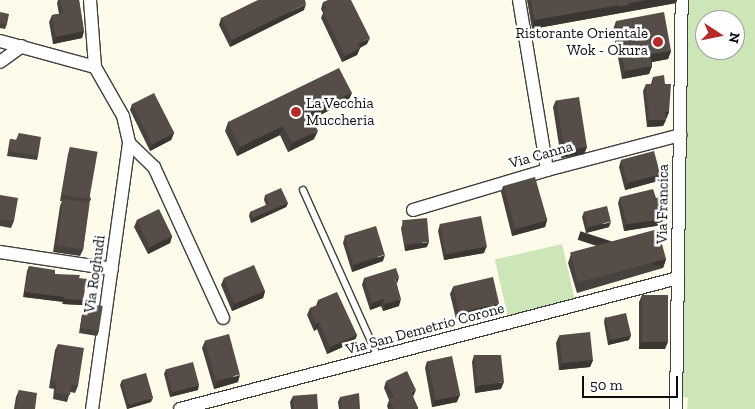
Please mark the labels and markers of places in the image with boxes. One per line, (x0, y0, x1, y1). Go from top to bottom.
place label: Ristorante Orientale Wok - Okura (516, 24, 648, 59)
marker: Ristorante Orientale Wok - Okura (652, 36, 664, 48)
place label: La Vecchia Muccheria (306, 94, 374, 129)
marker: La Vecchia Muccheria (290, 106, 302, 118)

